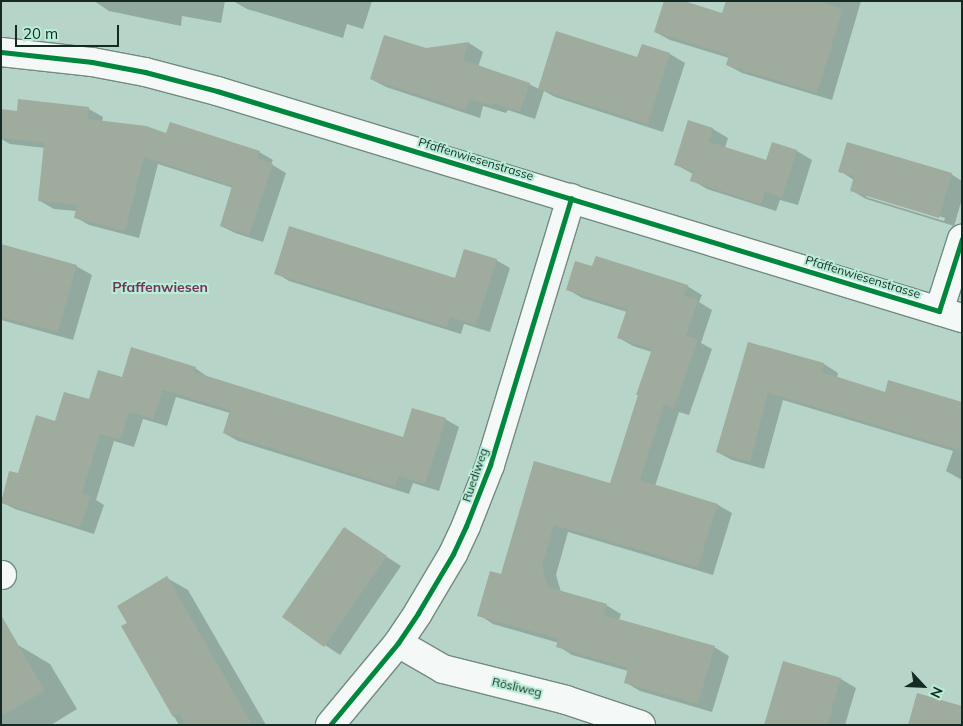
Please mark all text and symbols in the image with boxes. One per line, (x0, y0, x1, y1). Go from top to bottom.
scale bar (18, 15, 121, 47)
text: 20 m (23, 24, 58, 43)
street label: Pfaffenwiesenstrasse (417, 135, 535, 183)
street label: Pfaffenwiesenstrasse (804, 253, 922, 301)
district label: Pfaffenwiesen (112, 279, 208, 295)
street label: Ruediweg (459, 446, 491, 504)
north arrow (898, 661, 948, 711)
street label: Rösliweg (491, 674, 543, 700)
text: N (926, 684, 947, 701)

